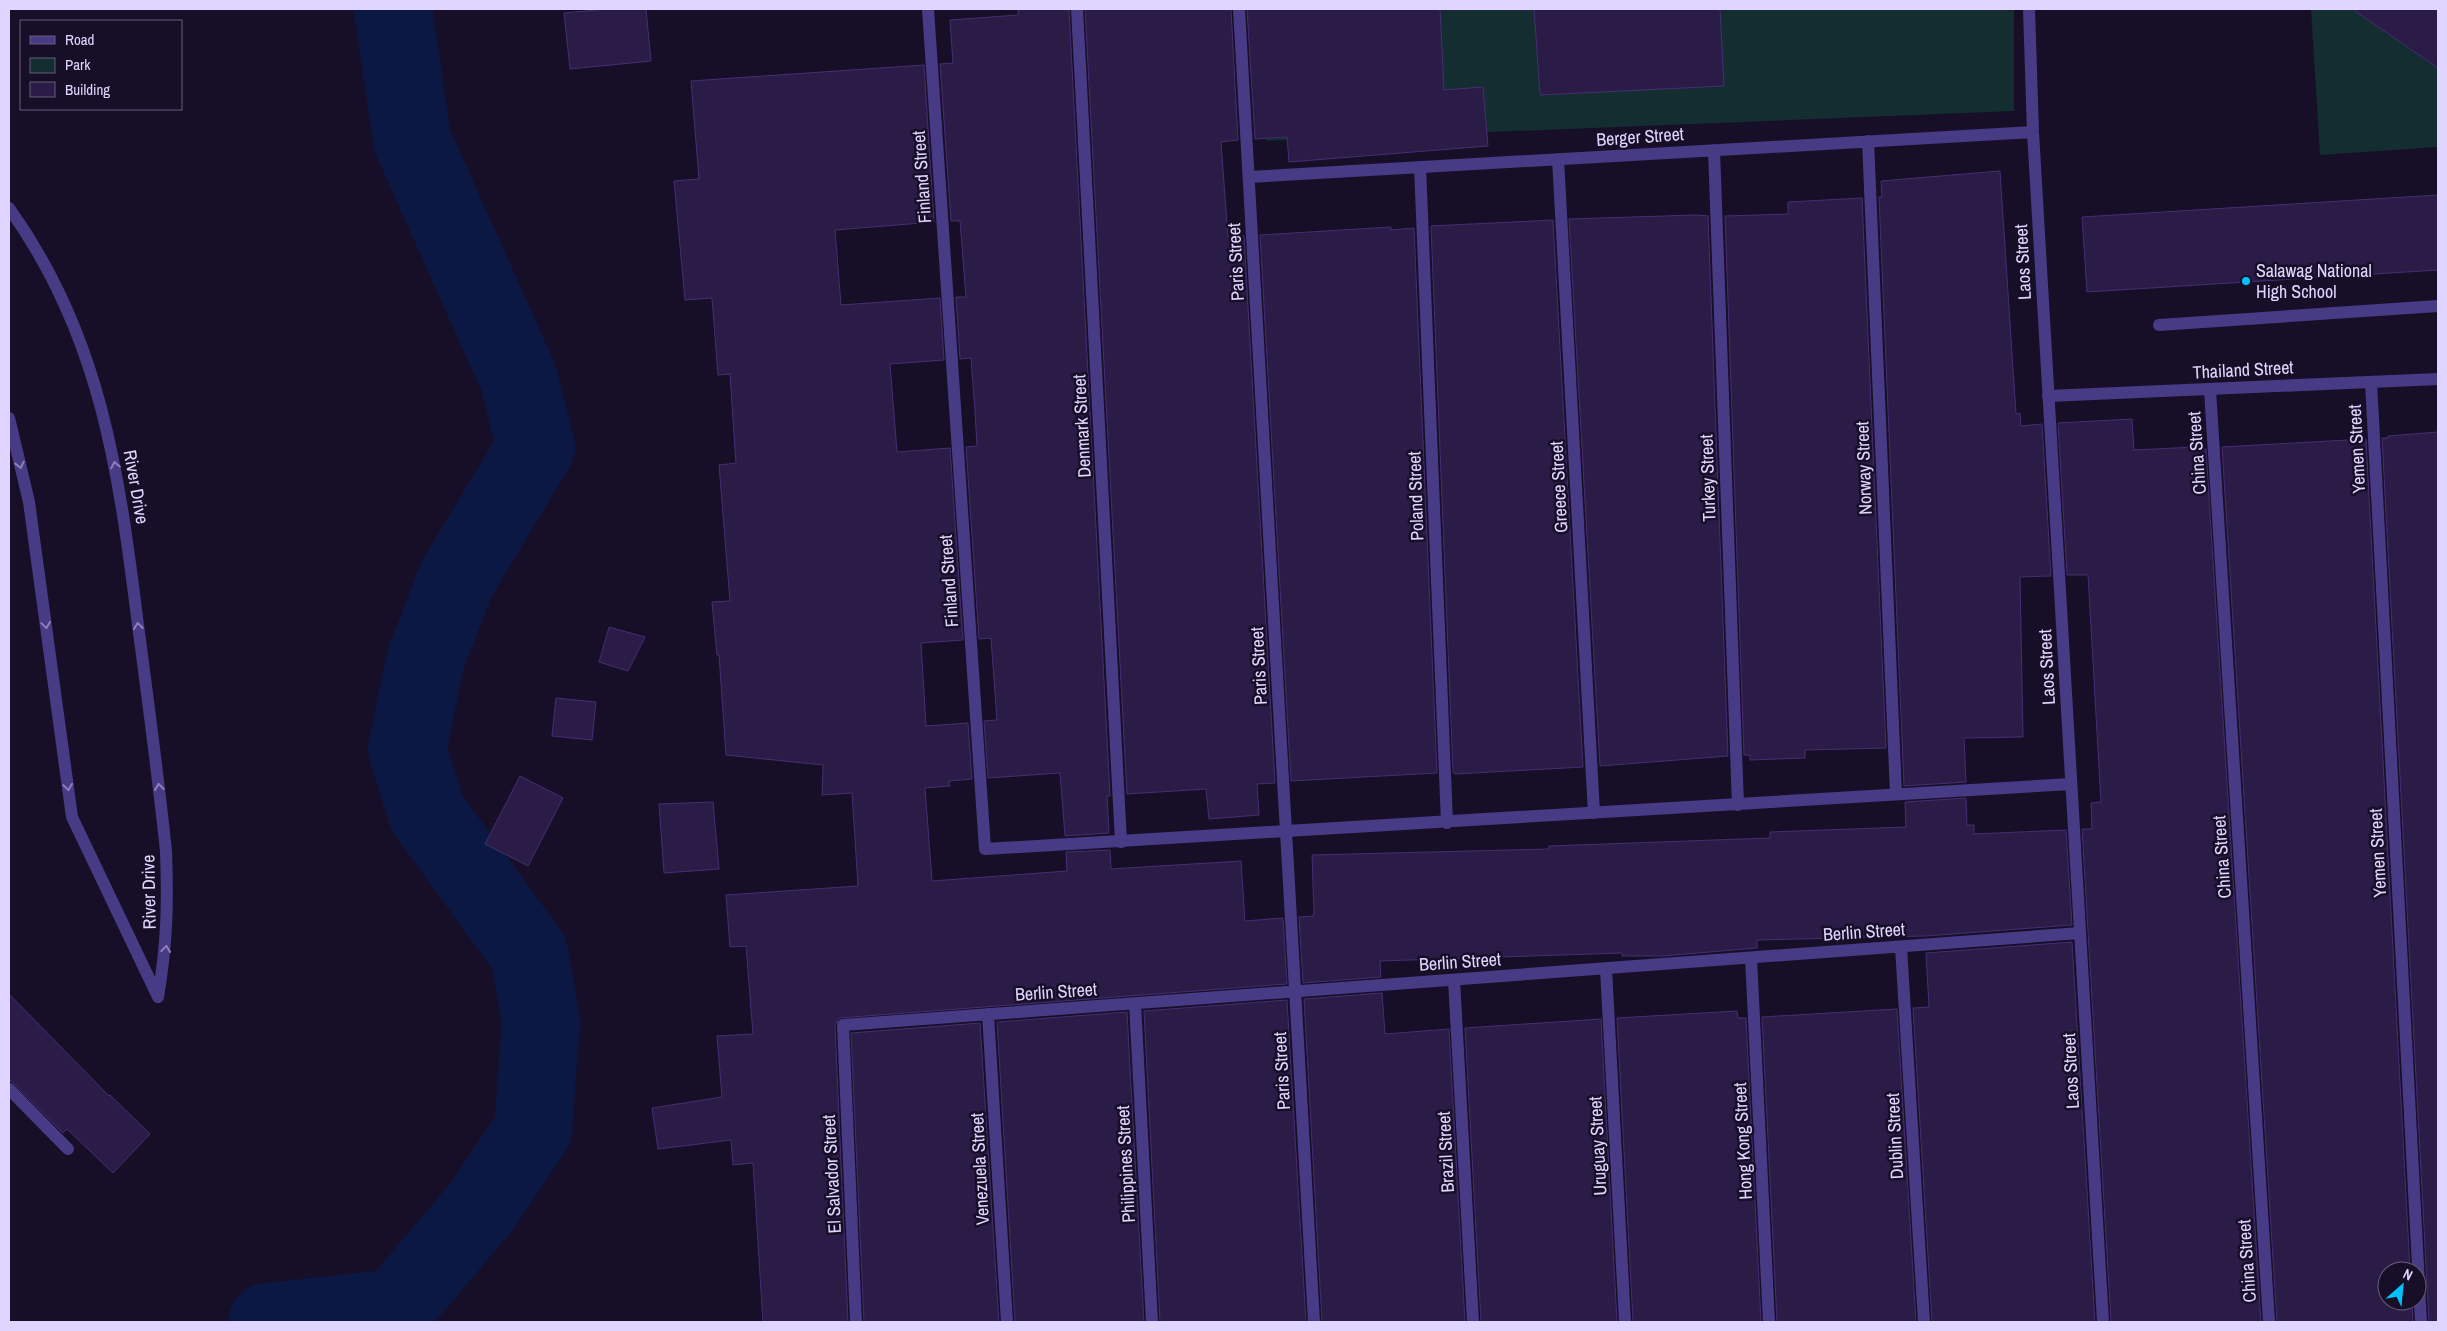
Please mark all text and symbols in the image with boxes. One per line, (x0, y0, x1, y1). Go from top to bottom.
legend (20, 20, 182, 110)
text: Road (65, 29, 94, 50)
text: Park (65, 54, 91, 75)
text: Building (65, 79, 110, 100)
street label: Berger Street (1595, 121, 1685, 152)
street label: Finland Street (906, 130, 937, 224)
street label: Paris Street (1221, 222, 1250, 302)
street label: Laos Street (2008, 224, 2037, 300)
place label: Salawag National High School (2256, 258, 2372, 304)
marker: Salawag National High School (2240, 275, 2252, 287)
street label: Thailand Street (2192, 354, 2294, 385)
street label: Denmark Street (1066, 374, 1097, 478)
street label: Yemen Street (2342, 404, 2371, 494)
street label: China Street (2181, 411, 2212, 495)
street label: Norway Street (1849, 421, 1878, 515)
street label: Turkey Street (1693, 434, 1722, 522)
street label: Greece Street (1544, 440, 1573, 534)
street label: River Drive (118, 448, 155, 526)
street label: Poland Street (1401, 451, 1430, 541)
one-way arrow (15, 461, 25, 470)
one-way arrow (110, 461, 121, 470)
street label: Finland Street (933, 534, 964, 628)
one-way arrow (41, 621, 51, 630)
one-way arrow (134, 622, 144, 630)
street label: Paris Street (1244, 626, 1273, 706)
street label: Laos Street (2032, 629, 2061, 705)
one-way arrow (62, 783, 73, 791)
one-way arrow (154, 783, 165, 791)
street label: Yemen Street (2363, 808, 2392, 898)
street label: China Street (2206, 815, 2237, 899)
street label: River Drive (135, 854, 162, 930)
street label: Berlin Street (1822, 916, 1906, 947)
one-way arrow (160, 945, 171, 953)
street label: Berlin Street (1418, 946, 1502, 977)
street label: Berlin Street (1014, 976, 1098, 1007)
street label: Paris Street (1267, 1031, 1296, 1111)
street label: Laos Street (2056, 1033, 2085, 1109)
street label: Hong Kong Street (1727, 1082, 1758, 1200)
street label: Dublin Street (1880, 1092, 1909, 1180)
street label: Uruguay Street (1582, 1096, 1613, 1196)
street label: Philippines Street (1110, 1105, 1141, 1223)
street label: Brazil Street (1431, 1111, 1460, 1193)
street label: Venezuela Street (964, 1112, 995, 1226)
street label: El Salvador Street (816, 1114, 847, 1234)
street label: China Street (2231, 1219, 2262, 1303)
north arrow (2377, 1261, 2427, 1311)
text: N (2400, 1265, 2416, 1284)

